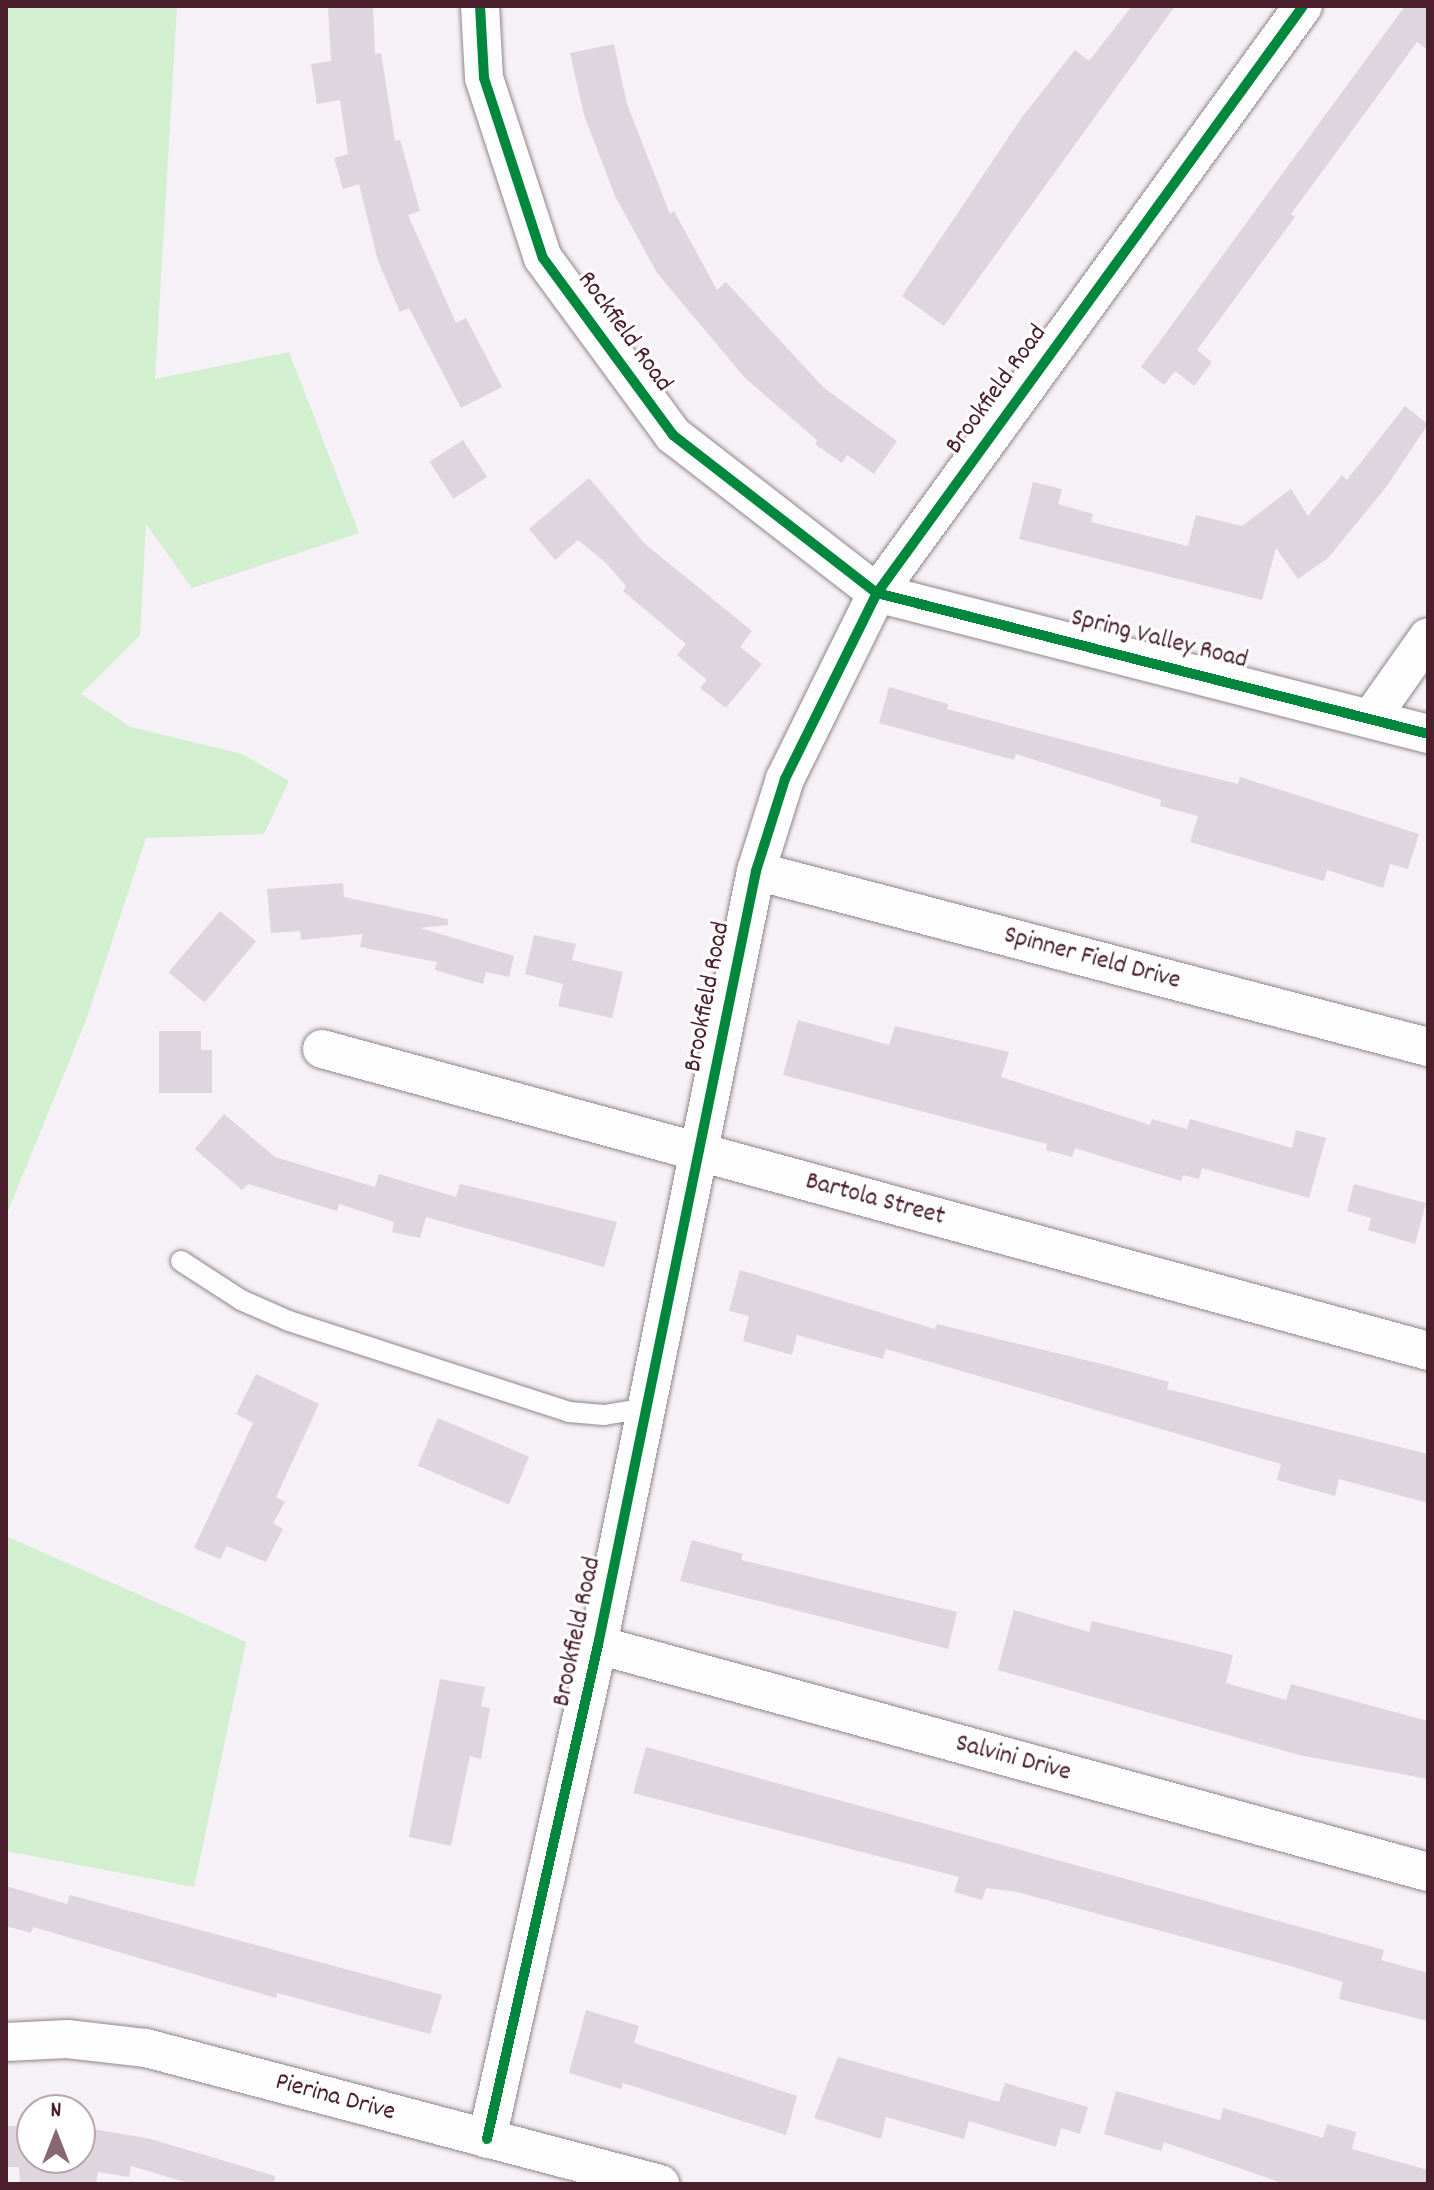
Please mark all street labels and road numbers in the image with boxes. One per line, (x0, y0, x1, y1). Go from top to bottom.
street label: Rockfield Road (570, 265, 678, 399)
street label: Brookfield Road (940, 319, 1054, 461)
street label: Spring Valley Road (1067, 603, 1251, 677)
street label: Brookfield Road (678, 919, 738, 1075)
street label: Spinner Field Drive (1000, 920, 1184, 998)
street label: Bartola Street (802, 1166, 948, 1234)
street label: Brookfield Road (547, 1554, 609, 1710)
street label: Salvini Drive (952, 1729, 1074, 1789)
street label: Pierina Drive (272, 2067, 398, 2129)

